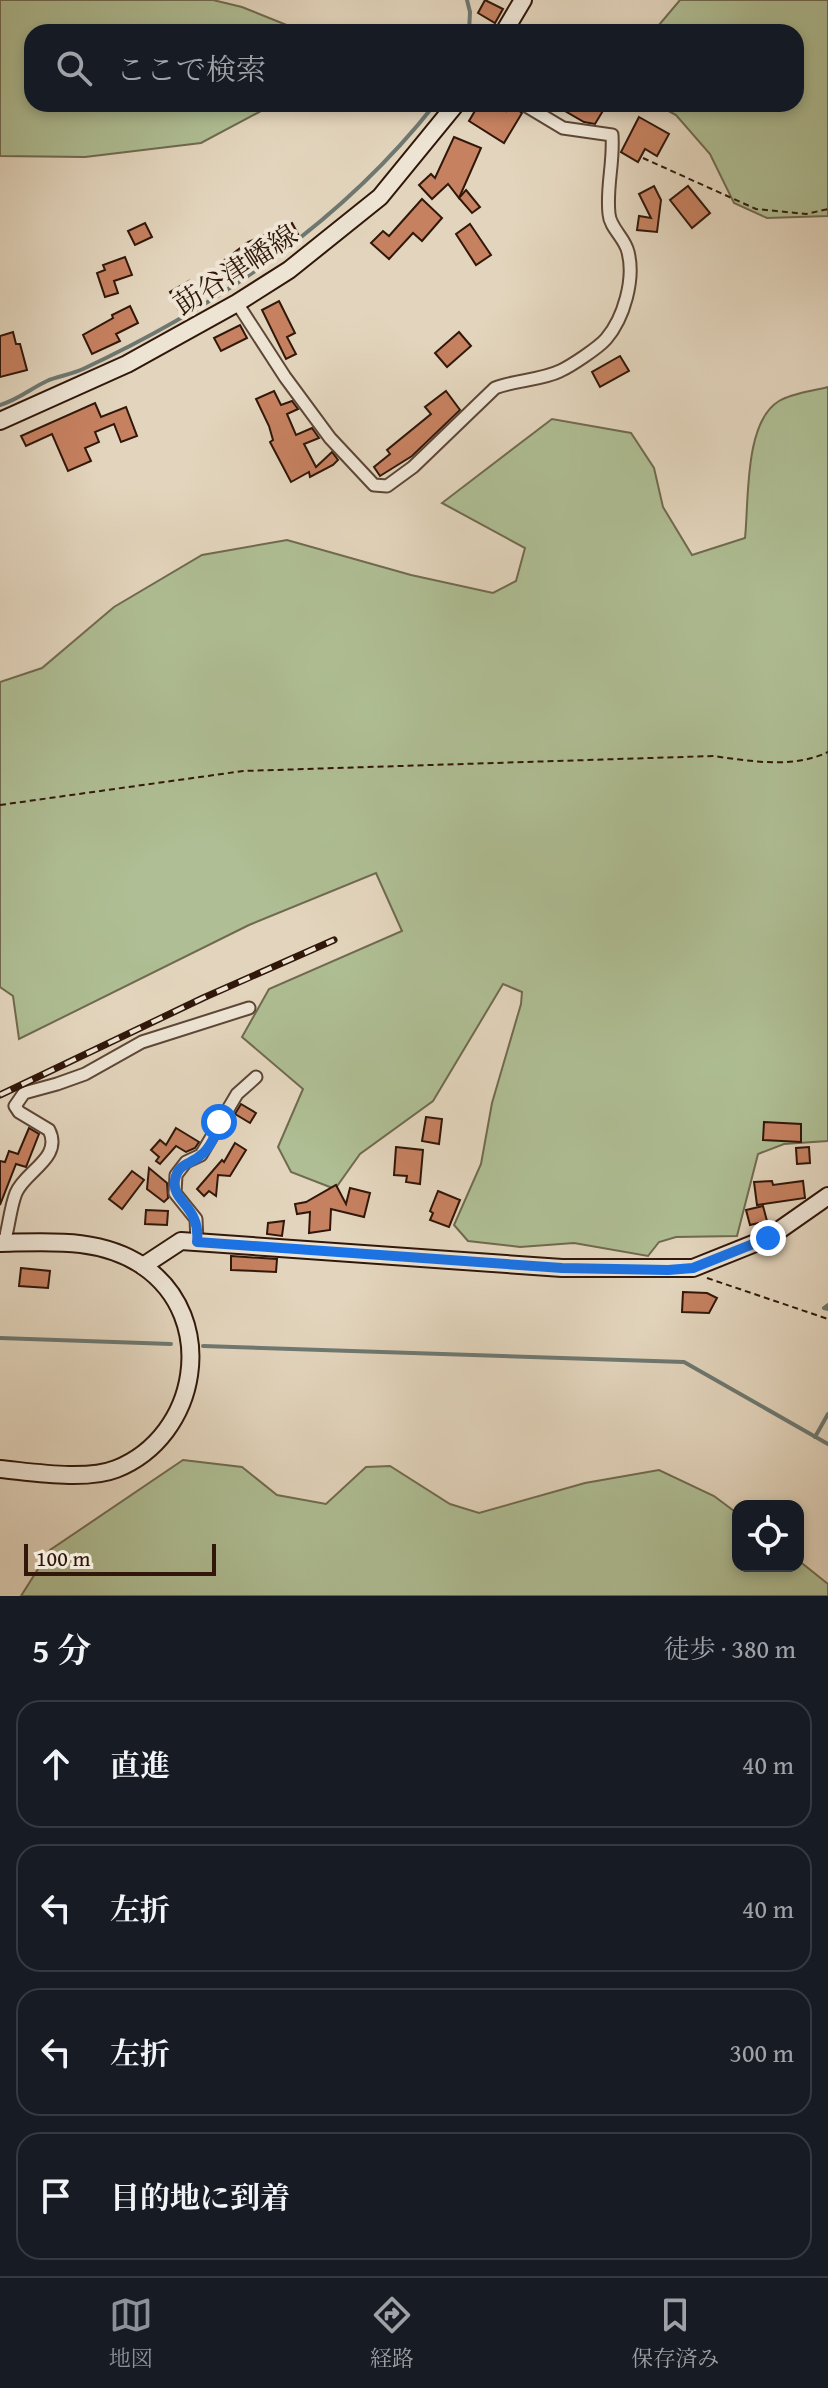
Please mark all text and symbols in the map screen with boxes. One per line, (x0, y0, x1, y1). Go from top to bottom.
search box (24, 24, 804, 112)
icon: search (52, 46, 96, 90)
text: ここで検索 (116, 47, 266, 91)
street label: 莇谷津幡線 (165, 214, 305, 324)
route start (201, 1104, 237, 1140)
route end (750, 1220, 786, 1256)
map controls (732, 1500, 804, 1572)
button: locate (732, 1500, 804, 1572)
scale bar (24, 1540, 216, 1576)
text: 100 m (36, 1542, 91, 1574)
text: 5 分 (32, 1625, 91, 1674)
text: 徒歩 · 380 m (664, 1629, 796, 1668)
icon: ahead (34, 1742, 78, 1786)
text: 直進 (110, 1743, 170, 1787)
text: 40 m (742, 1745, 794, 1784)
icon: left (34, 1886, 78, 1930)
text: 左折 (110, 1887, 170, 1931)
text: 40 m (742, 1889, 794, 1928)
icon: left (34, 2030, 78, 2074)
text: 左折 (110, 2031, 170, 2075)
text: 300 m (729, 2033, 794, 2072)
icon: arrive (34, 2174, 78, 2218)
text: 目的地に到着 (110, 2175, 290, 2219)
tab: 地図 (109, 2293, 153, 2374)
tab: 経路 (370, 2293, 414, 2374)
tab: 保存済み (631, 2293, 719, 2374)

